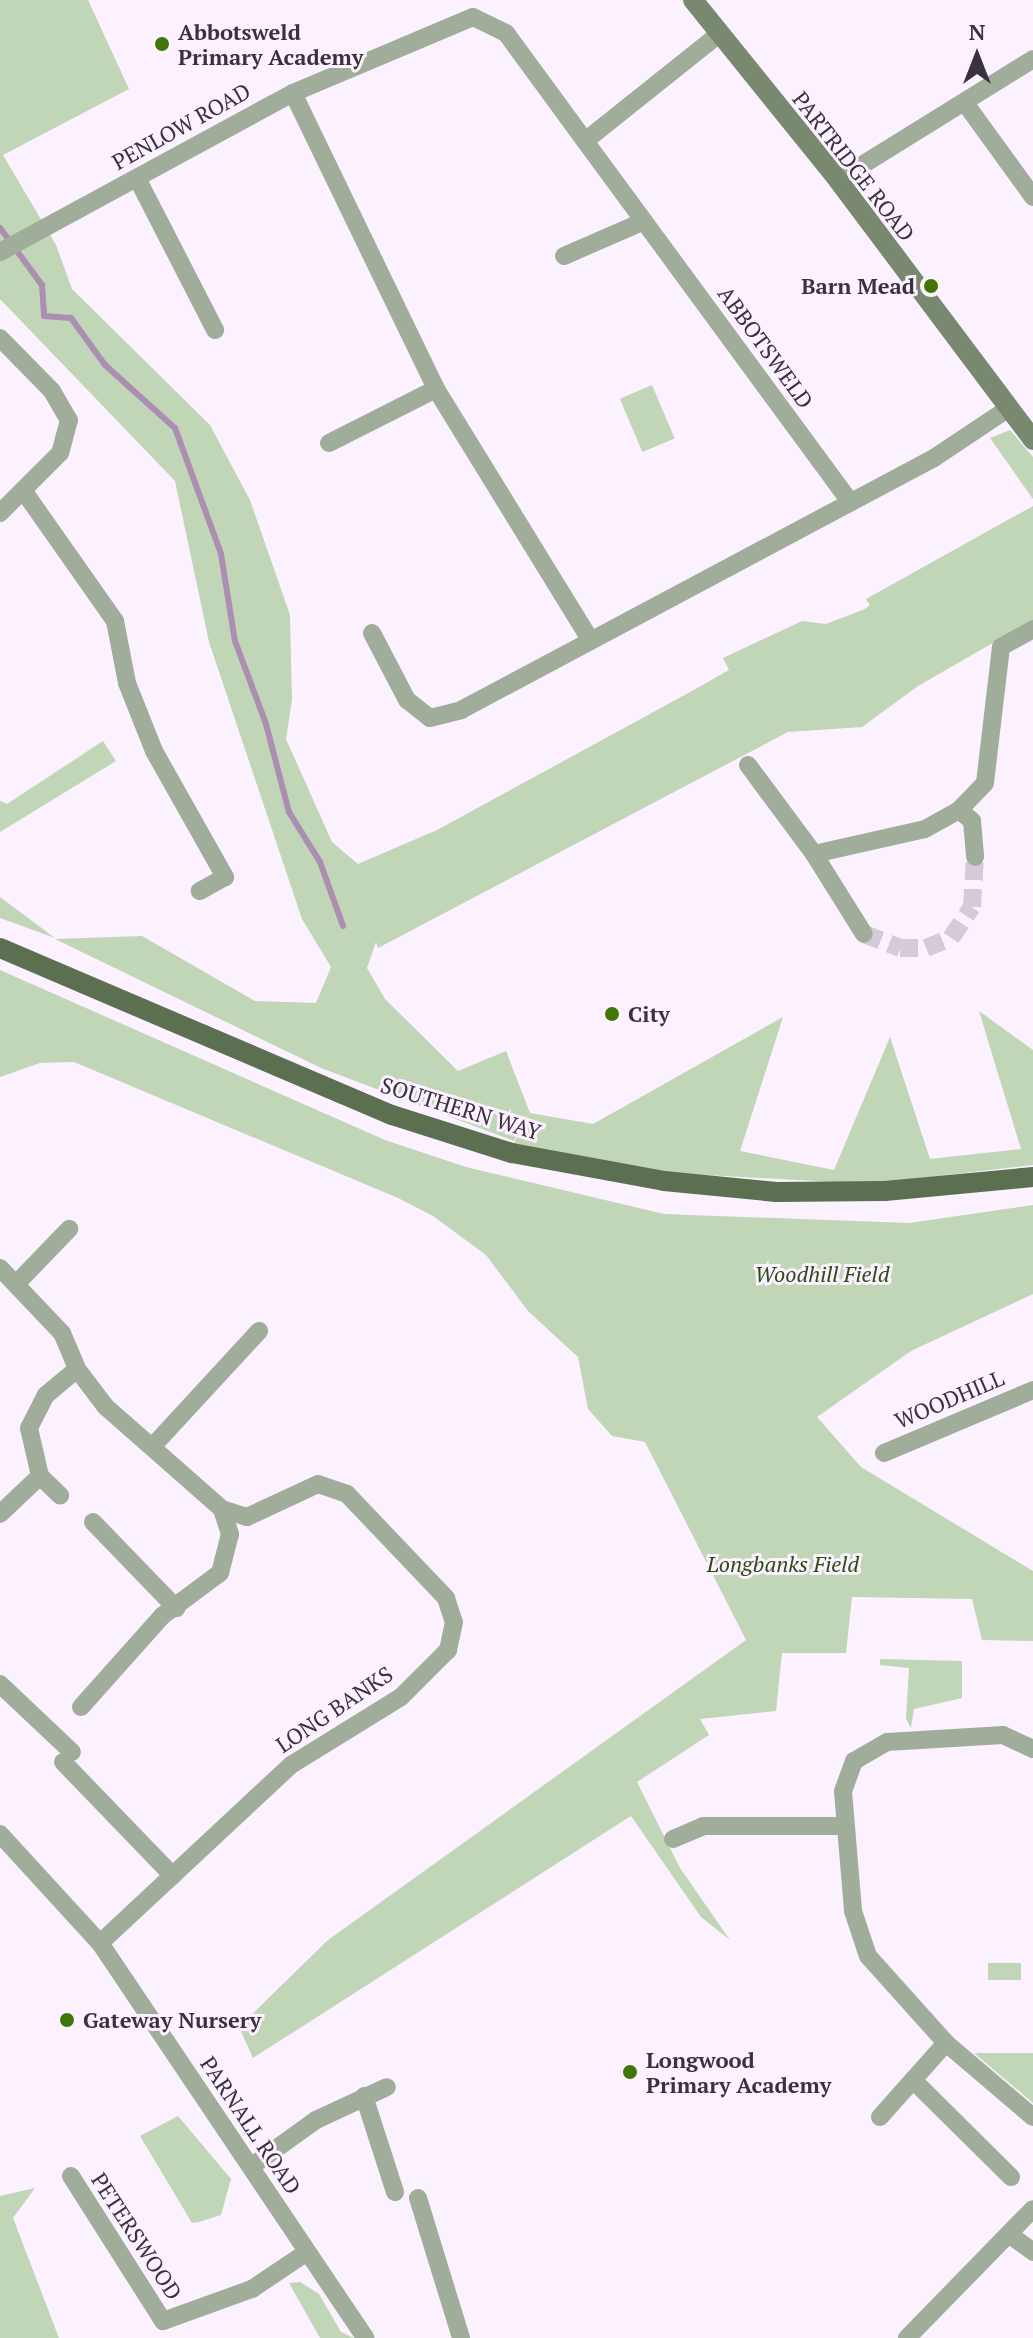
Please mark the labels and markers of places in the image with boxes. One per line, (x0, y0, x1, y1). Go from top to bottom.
place label: Abbotsweld Primary Academy (178, 18, 364, 70)
marker: Abbotsweld Primary Academy (153, 35, 171, 53)
place label: Barn Mead (801, 273, 915, 299)
marker: Barn Mead (922, 277, 940, 295)
place label: City (628, 1001, 670, 1027)
marker: City (603, 1005, 621, 1023)
place label: Gateway Nursery (83, 2007, 261, 2033)
marker: Gateway Nursery (58, 2011, 76, 2029)
place label: Longwood Primary Academy (646, 2046, 832, 2098)
marker: Longwood Primary Academy (621, 2063, 639, 2081)

